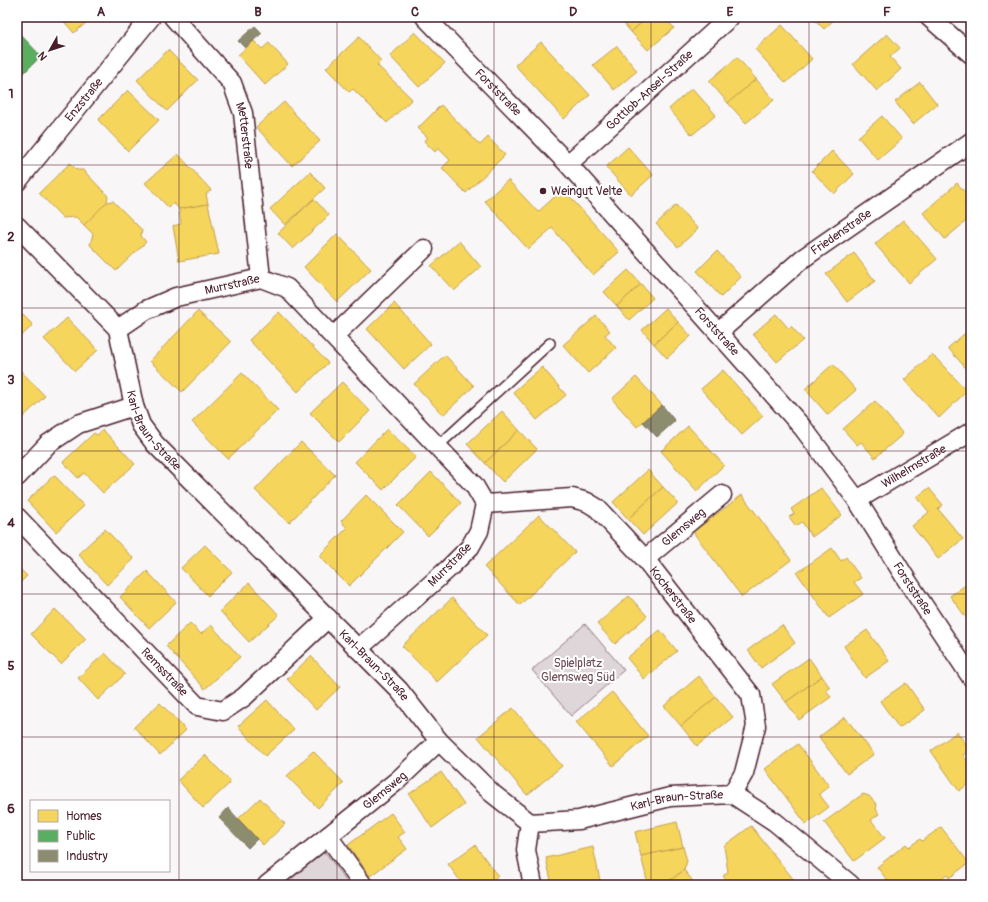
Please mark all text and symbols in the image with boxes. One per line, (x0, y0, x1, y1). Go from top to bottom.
text: A (97, 4, 106, 20)
text: B (254, 4, 262, 20)
text: C (411, 4, 419, 20)
text: D (569, 4, 577, 20)
text: E (727, 4, 734, 20)
text: F (883, 4, 891, 20)
north arrow (30, 30, 70, 70)
street label: Gottlob-Ansel-Straße (603, 47, 696, 133)
text: N (35, 49, 50, 63)
street label: Forststraße (472, 65, 525, 119)
street label: Enzstraße (62, 75, 106, 125)
text: 1 (8, 86, 14, 102)
street label: Metterstraße (232, 100, 257, 170)
place label: Weingut Velte (551, 184, 622, 199)
marker: Weingut Velte (538, 186, 548, 196)
street label: Friedenstraße (808, 206, 874, 258)
text: 2 (7, 229, 15, 245)
street label: Murrstraße (203, 271, 261, 298)
street label: Forststraße (691, 304, 743, 359)
text: 3 (7, 372, 15, 388)
street label: Karl-Braun-Straße (123, 389, 184, 474)
street label: Wilhelmstraße (879, 441, 949, 491)
street label: Glemsweg (658, 505, 708, 550)
text: 4 (7, 515, 15, 531)
street label: Murrstraße (425, 540, 475, 590)
street label: Forststraße (890, 559, 935, 618)
street label: Kocherstraße (646, 563, 700, 627)
street label: Karl-Braun-Straße (336, 626, 412, 704)
street label: Remsstraße (138, 645, 191, 699)
park label: Spielplatz Glemsweg Süd (541, 656, 615, 685)
text: 5 (7, 658, 15, 674)
street label: Glemsweg (360, 768, 410, 813)
street label: Karl-Braun-Straße (629, 787, 724, 814)
legend (30, 800, 170, 872)
text: 6 (7, 801, 15, 817)
text: Homes (66, 809, 102, 824)
text: Public (66, 829, 96, 844)
text: Industry (66, 849, 108, 864)

